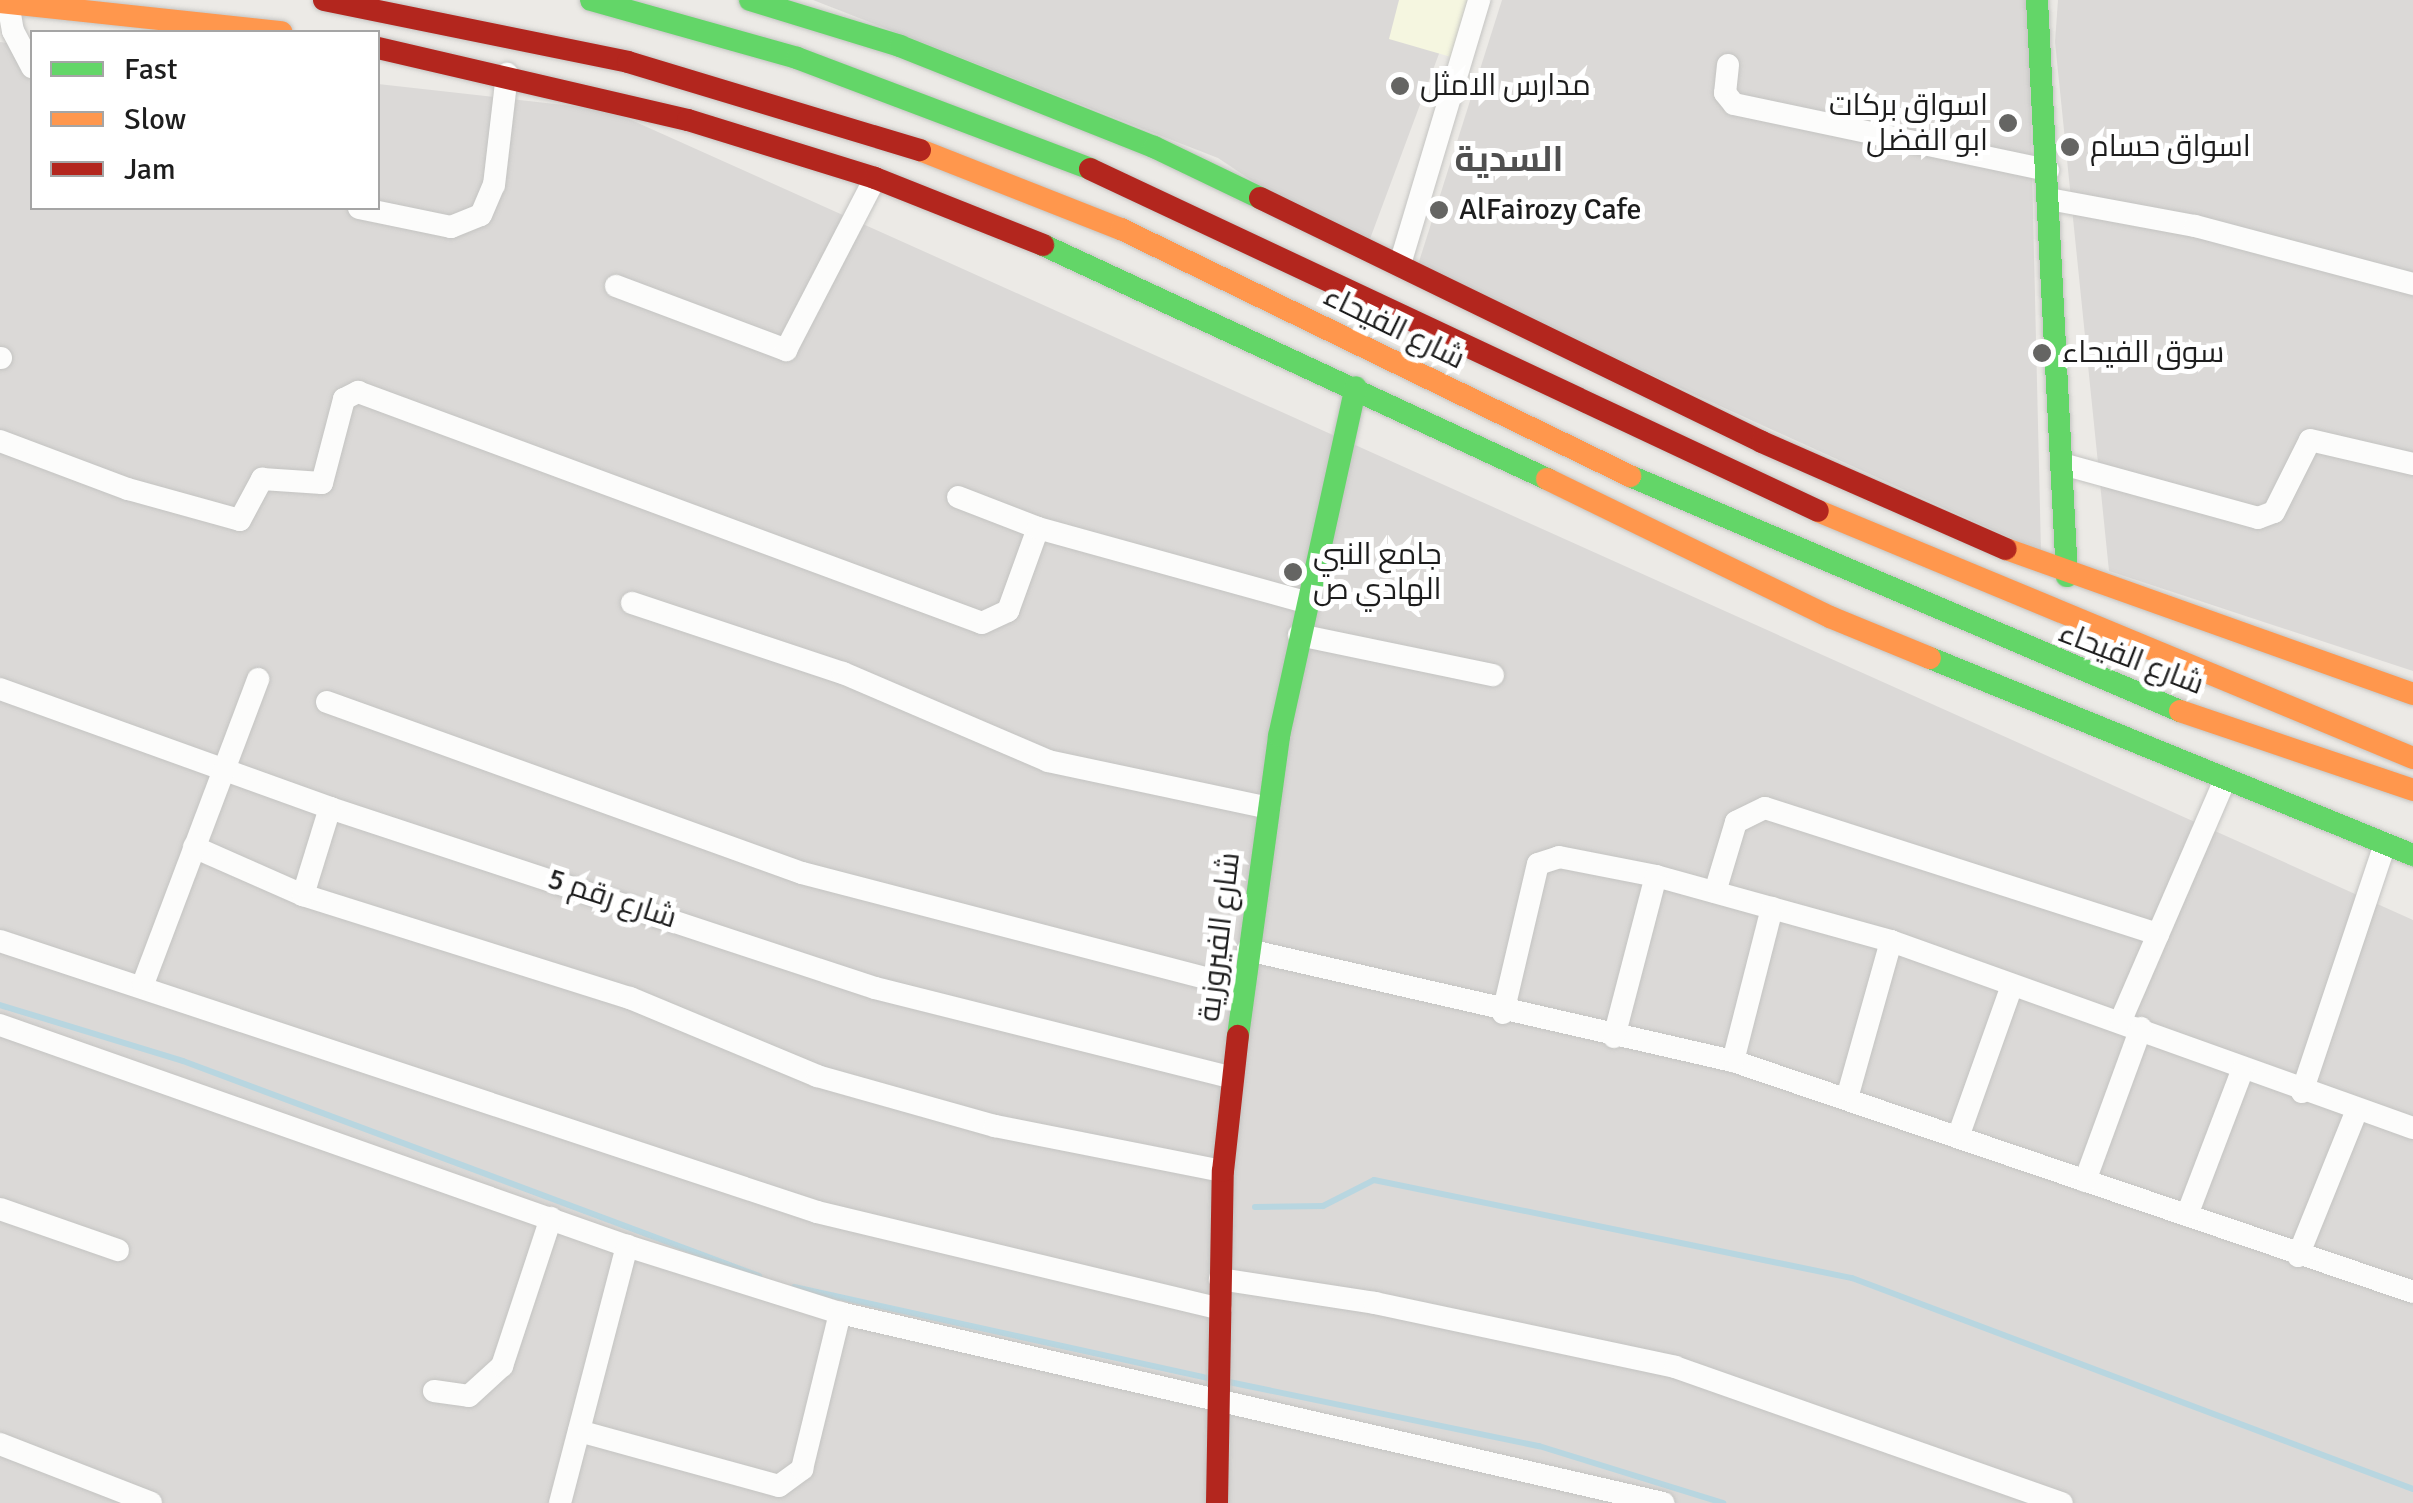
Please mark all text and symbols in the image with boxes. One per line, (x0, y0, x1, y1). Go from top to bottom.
legend (30, 30, 380, 210)
text: Fast (124, 51, 177, 88)
place label: مدارس الامثل (1420, 68, 1591, 104)
marker: مدارس الامثل (1389, 75, 1411, 97)
place label: اسواق بركات ابو الفضل (1829, 88, 1988, 158)
text: Slow (124, 101, 186, 138)
marker: اسواق بركات ابو الفضل (1997, 112, 2019, 134)
place label: اسواق حسام (2090, 129, 2251, 165)
marker: اسواق حسام (2059, 136, 2081, 158)
district label: السدية (1455, 139, 1563, 181)
text: Jam (124, 151, 176, 188)
place label: AlFairozy Cafe (1459, 192, 1641, 228)
marker: AlFairozy Cafe (1428, 199, 1450, 221)
street label: شارع الفيحاء (1318, 278, 1470, 378)
place label: سوق الفيحاء (2062, 335, 2224, 371)
marker: سوق الفيحاء (2031, 342, 2053, 364)
place label: جامع النبي الهادي ص (1313, 537, 1442, 608)
marker: جامع النبي الهادي ص (1282, 561, 1304, 583)
street label: شارع الفيحاء (2053, 615, 2209, 703)
street label: شارع الفيروزية (1192, 850, 1248, 1024)
street label: شارع رقم 5 (543, 861, 681, 937)

